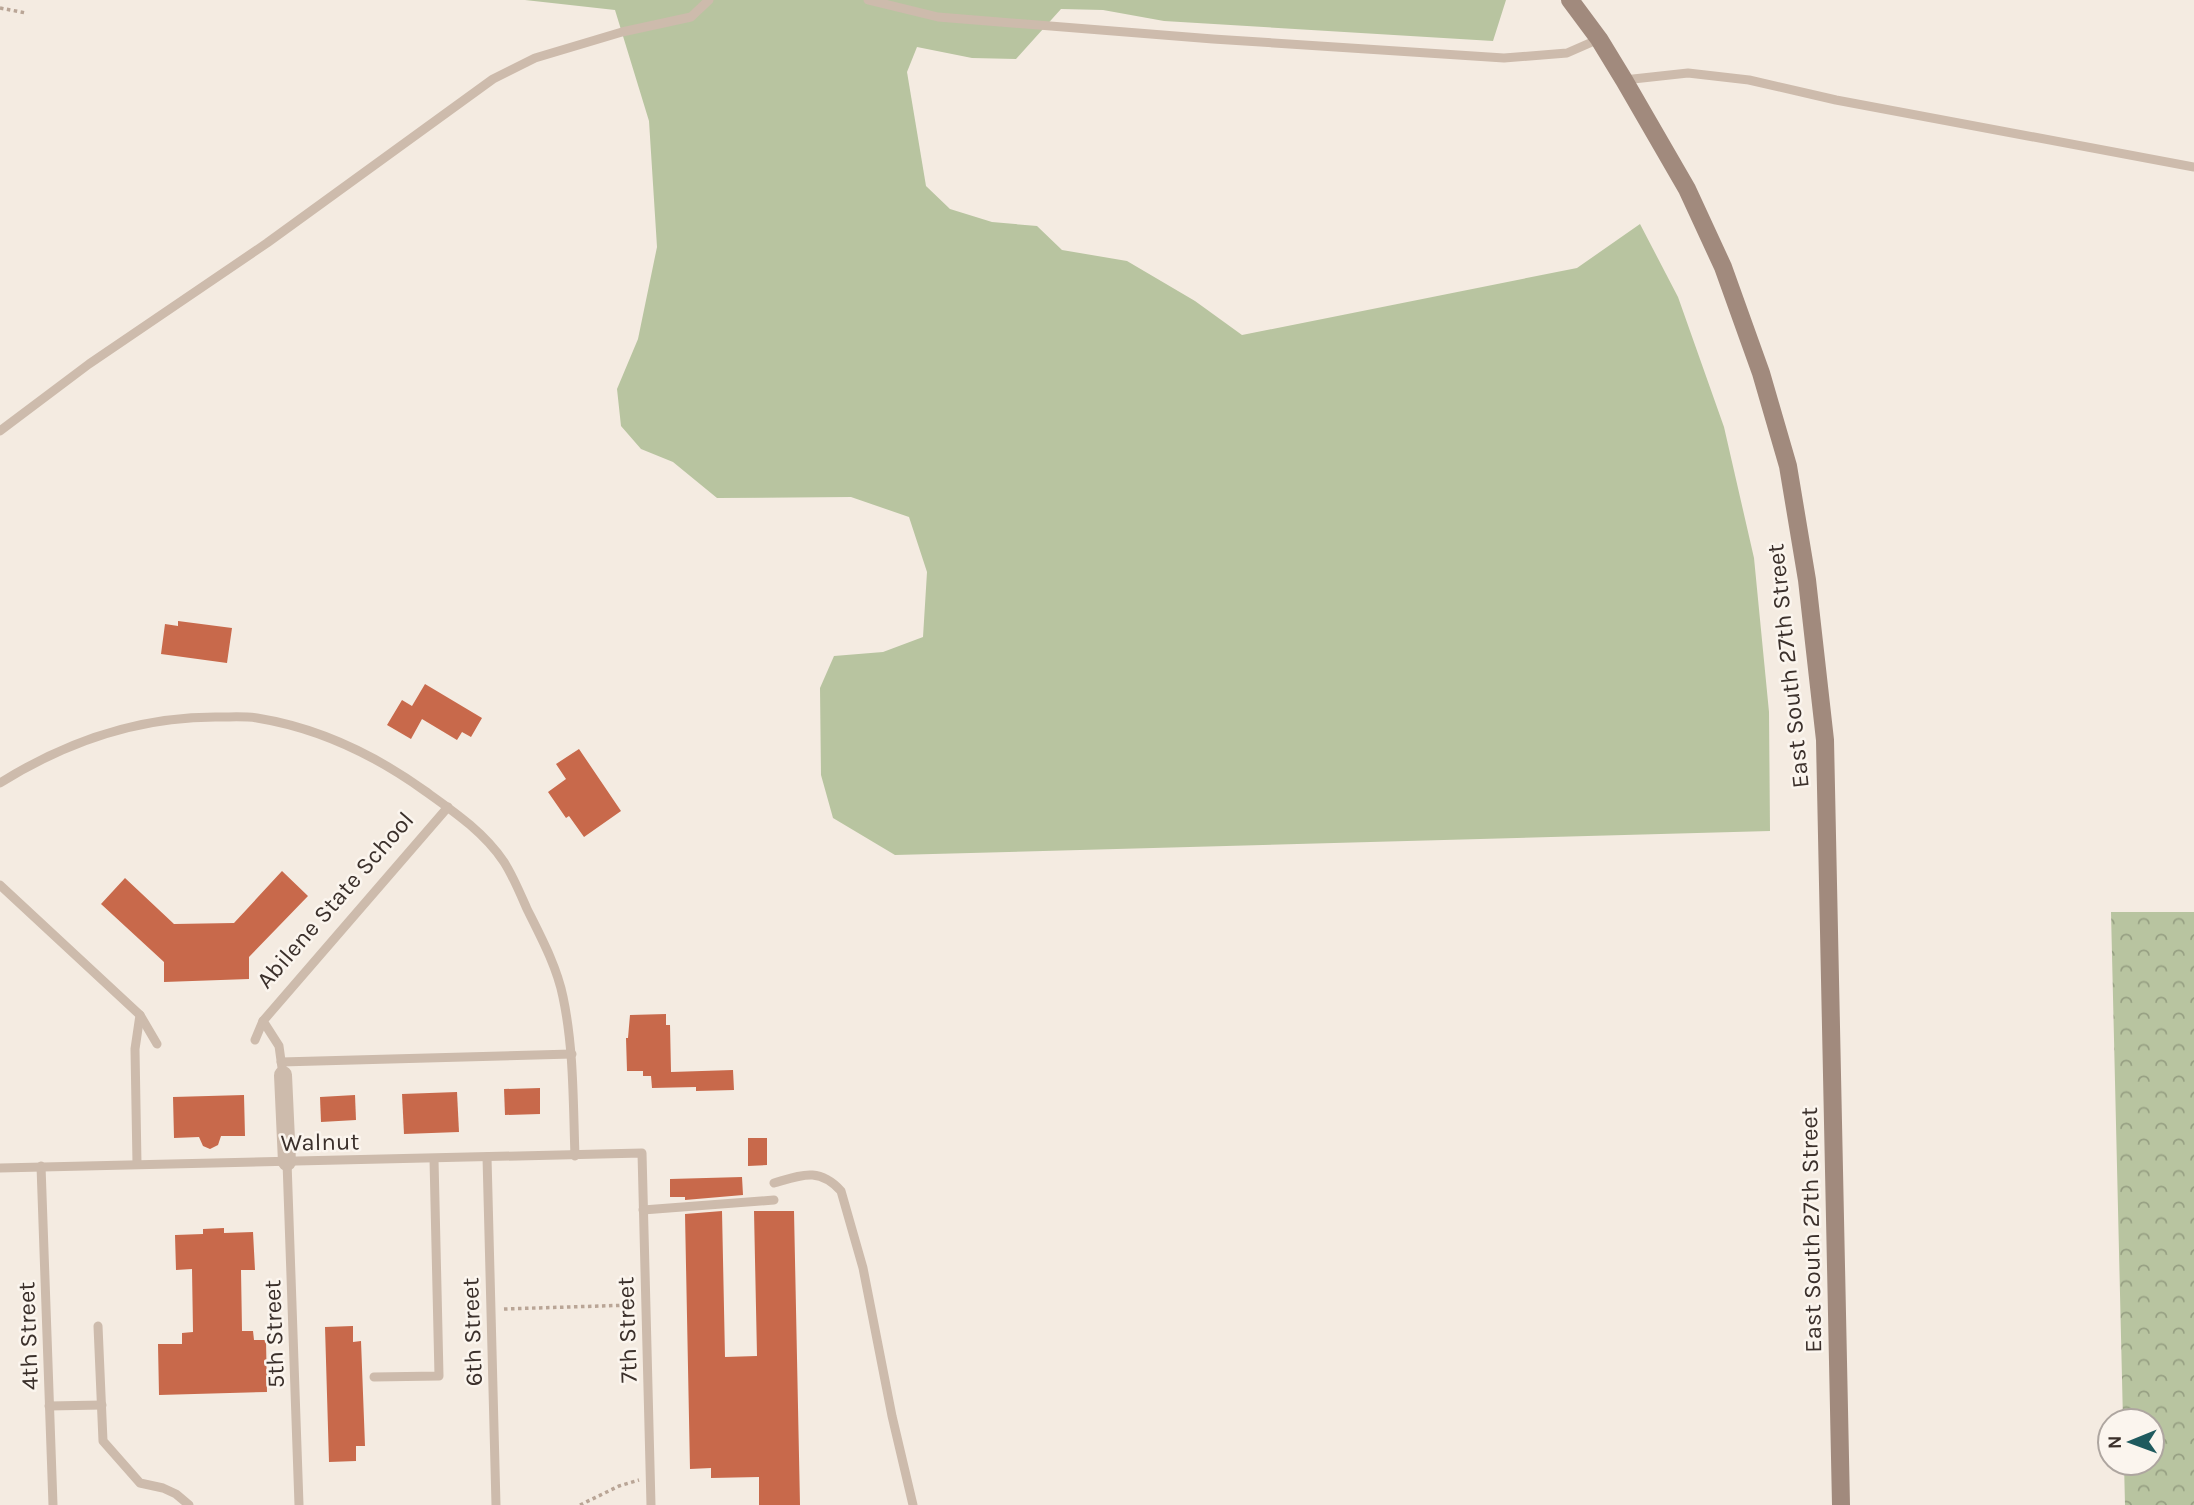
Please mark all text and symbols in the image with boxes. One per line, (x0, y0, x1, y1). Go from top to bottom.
street label: East South 27th Street (1761, 542, 1815, 790)
street label: Abilene State School (251, 806, 419, 994)
street label: East South 27th Street (1795, 1107, 1827, 1353)
street label: Walnut (280, 1127, 360, 1157)
street label: 7th Street (611, 1276, 643, 1384)
street label: 6th Street (456, 1277, 488, 1387)
street label: 5th Street (258, 1279, 290, 1389)
street label: 4th Street (12, 1281, 44, 1391)
north arrow (2096, 1407, 2166, 1477)
text: N (2104, 1435, 2126, 1449)

